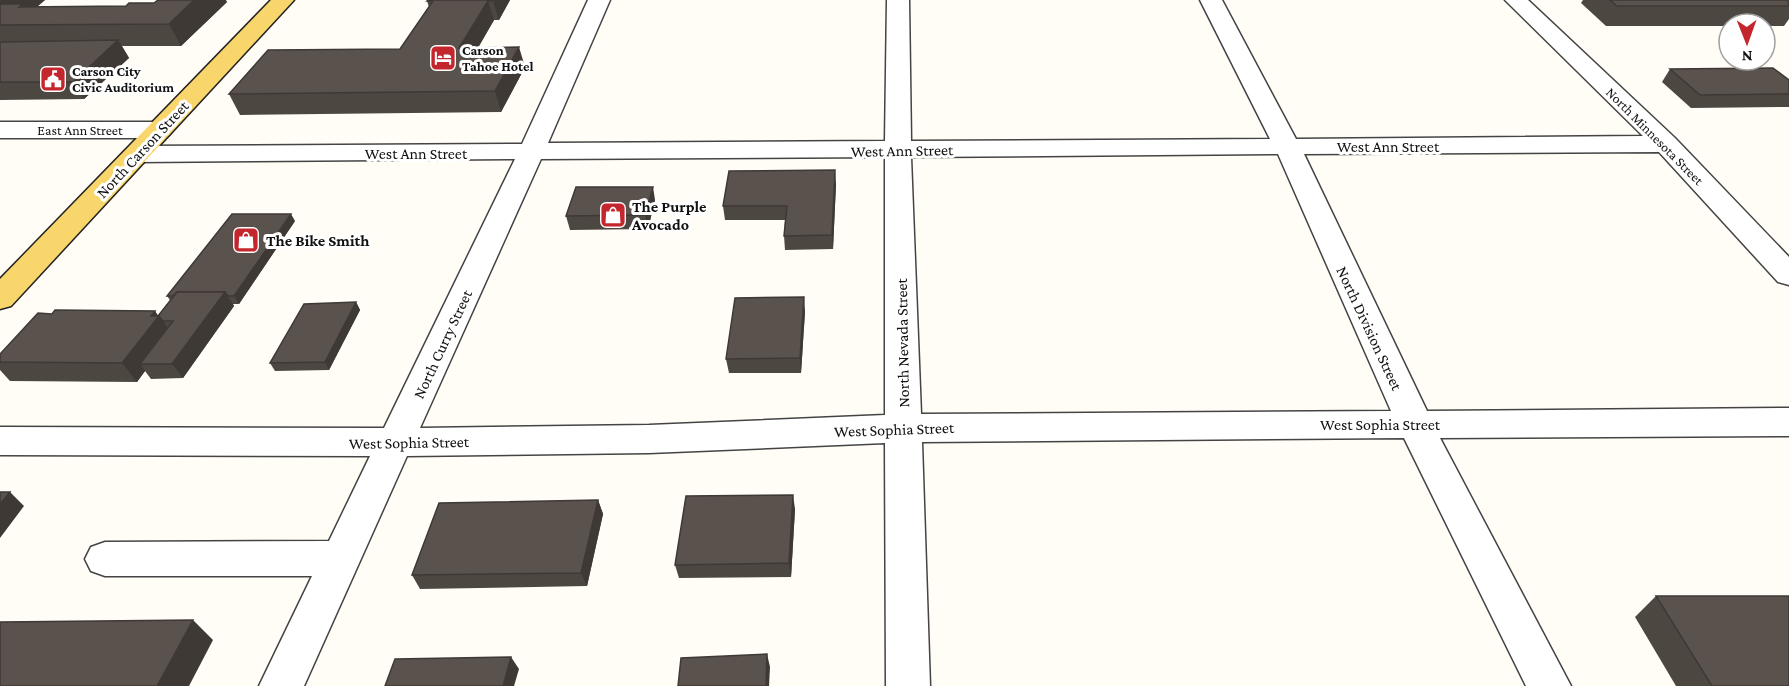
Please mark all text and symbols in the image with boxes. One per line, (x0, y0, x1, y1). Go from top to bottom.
north arrow (1717, 12, 1777, 72)
place label: Carson Tahoe Hotel (462, 42, 534, 74)
hotel icon: Carson Tahoe Hotel (428, 43, 458, 73)
text: N (1742, 48, 1753, 65)
place label: Carson City Civic Auditorium (72, 63, 174, 95)
public building icon: Carson City Civic Auditorium (38, 64, 68, 94)
street label: North Minnesota Street (1603, 84, 1707, 188)
street label: North Carson Street (93, 97, 192, 201)
street label: East Ann Street (37, 122, 123, 138)
street label: West Ann Street (1337, 138, 1440, 155)
street label: West Ann Street (851, 141, 954, 160)
street label: West Ann Street (365, 145, 468, 162)
place label: The Purple Avocado (631, 198, 707, 233)
shop icon: The Purple Avocado (598, 200, 628, 230)
shop icon: The Bike Smith (231, 225, 261, 255)
place label: The Bike Smith (266, 232, 369, 249)
street label: North Division Street (1333, 264, 1406, 394)
street label: North Nevada Street (893, 277, 912, 408)
street label: North Curry Street (410, 286, 476, 402)
street label: West Sophia Street (1320, 416, 1441, 434)
street label: West Sophia Street (834, 419, 955, 441)
street label: West Sophia Street (349, 433, 470, 453)

